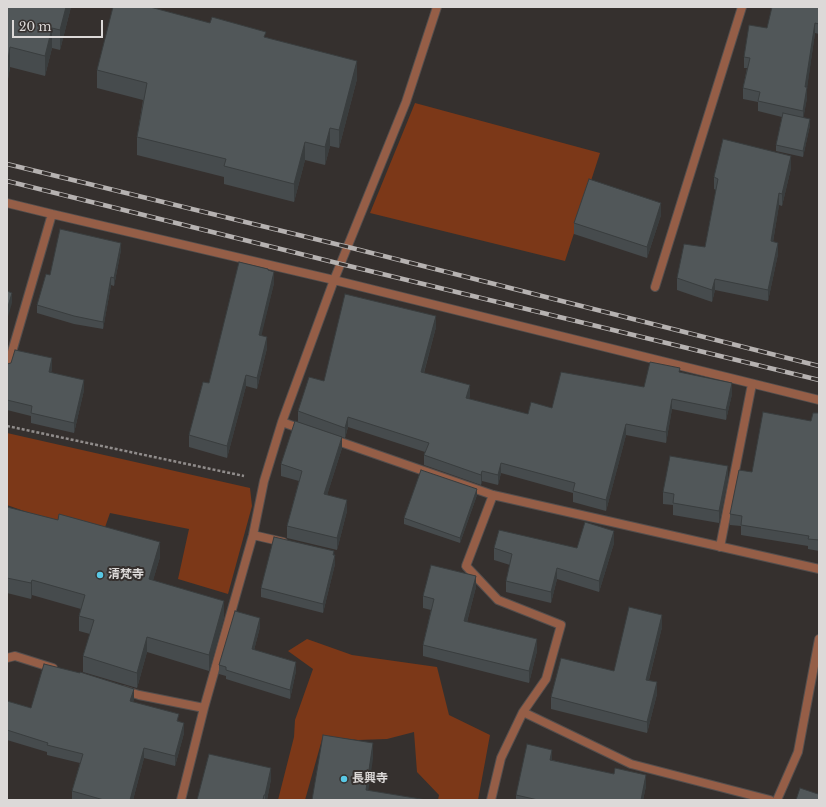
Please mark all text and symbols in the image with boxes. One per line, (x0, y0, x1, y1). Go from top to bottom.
scale bar (14, 12, 105, 38)
text: 20 m (19, 19, 51, 34)
place label: 清梵寺 (108, 568, 144, 582)
marker: 清梵寺 (95, 570, 105, 580)
place label: 長興寺 (352, 772, 388, 786)
marker: 長興寺 (339, 774, 349, 784)

